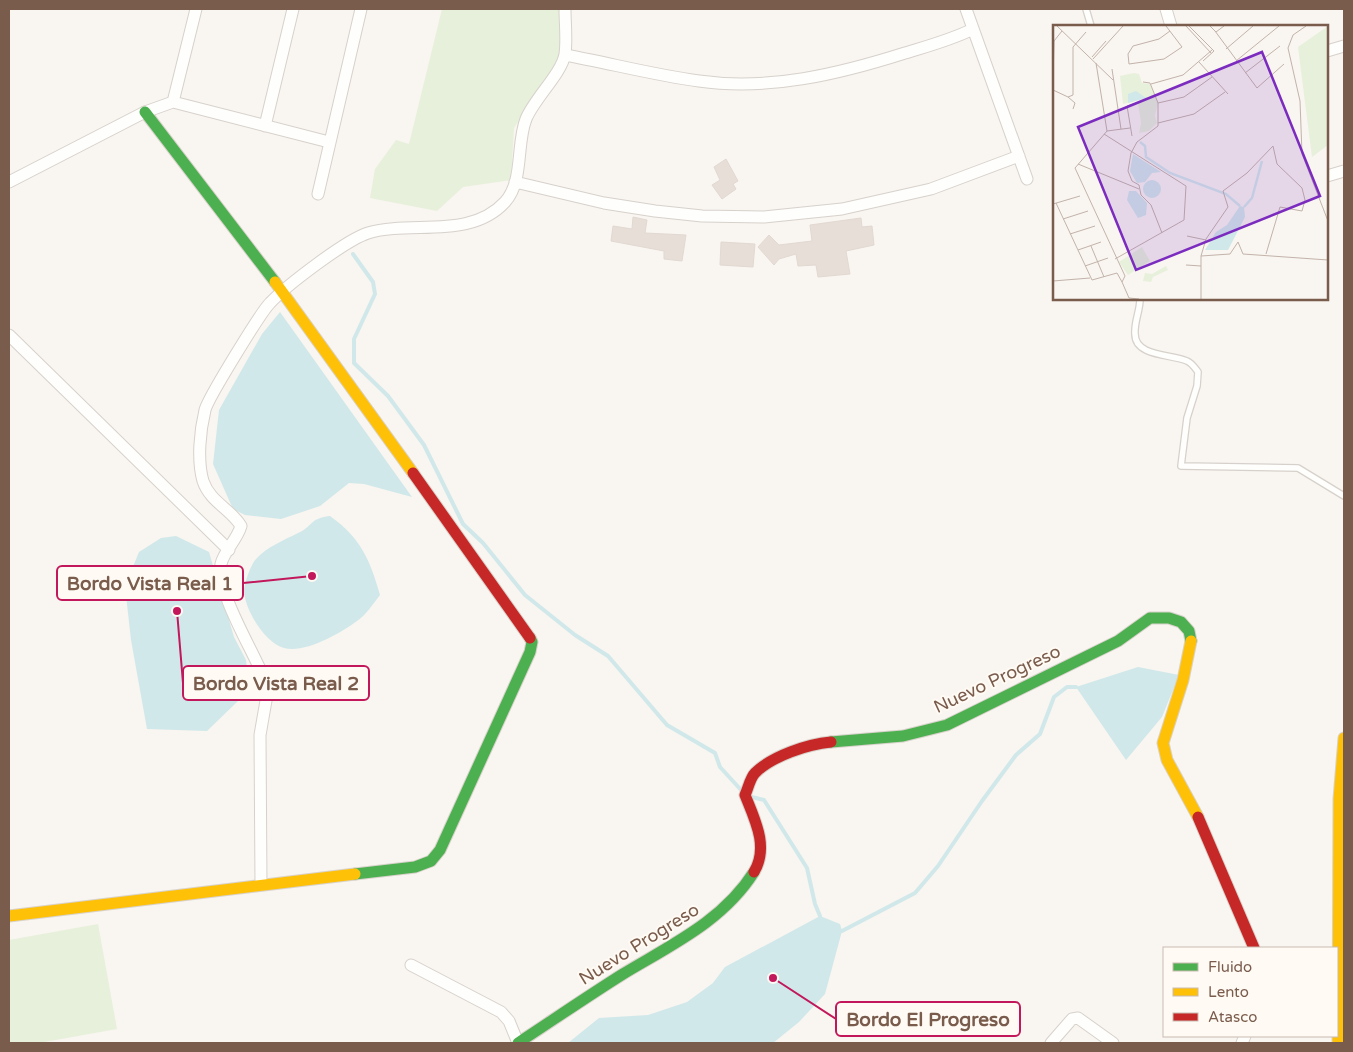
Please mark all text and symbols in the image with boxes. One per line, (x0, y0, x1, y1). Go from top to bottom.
inset map (1053, 25, 1328, 300)
callout: Bordo Vista Real 1 (57, 566, 243, 600)
text: Bordo Vista Real 1 (67, 573, 233, 595)
street label: Nuevo Progreso (930, 640, 1064, 718)
callout: Bordo Vista Real 2 (183, 666, 369, 700)
text: Bordo Vista Real 2 (193, 673, 359, 695)
street label: Nuevo Progreso (575, 898, 703, 990)
legend (1163, 947, 1338, 1037)
text: Fluido (1208, 958, 1252, 976)
text: Lento (1208, 983, 1249, 1001)
callout: Bordo El Progreso (836, 1002, 1020, 1036)
text: Atasco (1208, 1008, 1257, 1026)
text: Bordo El Progreso (846, 1009, 1010, 1032)

